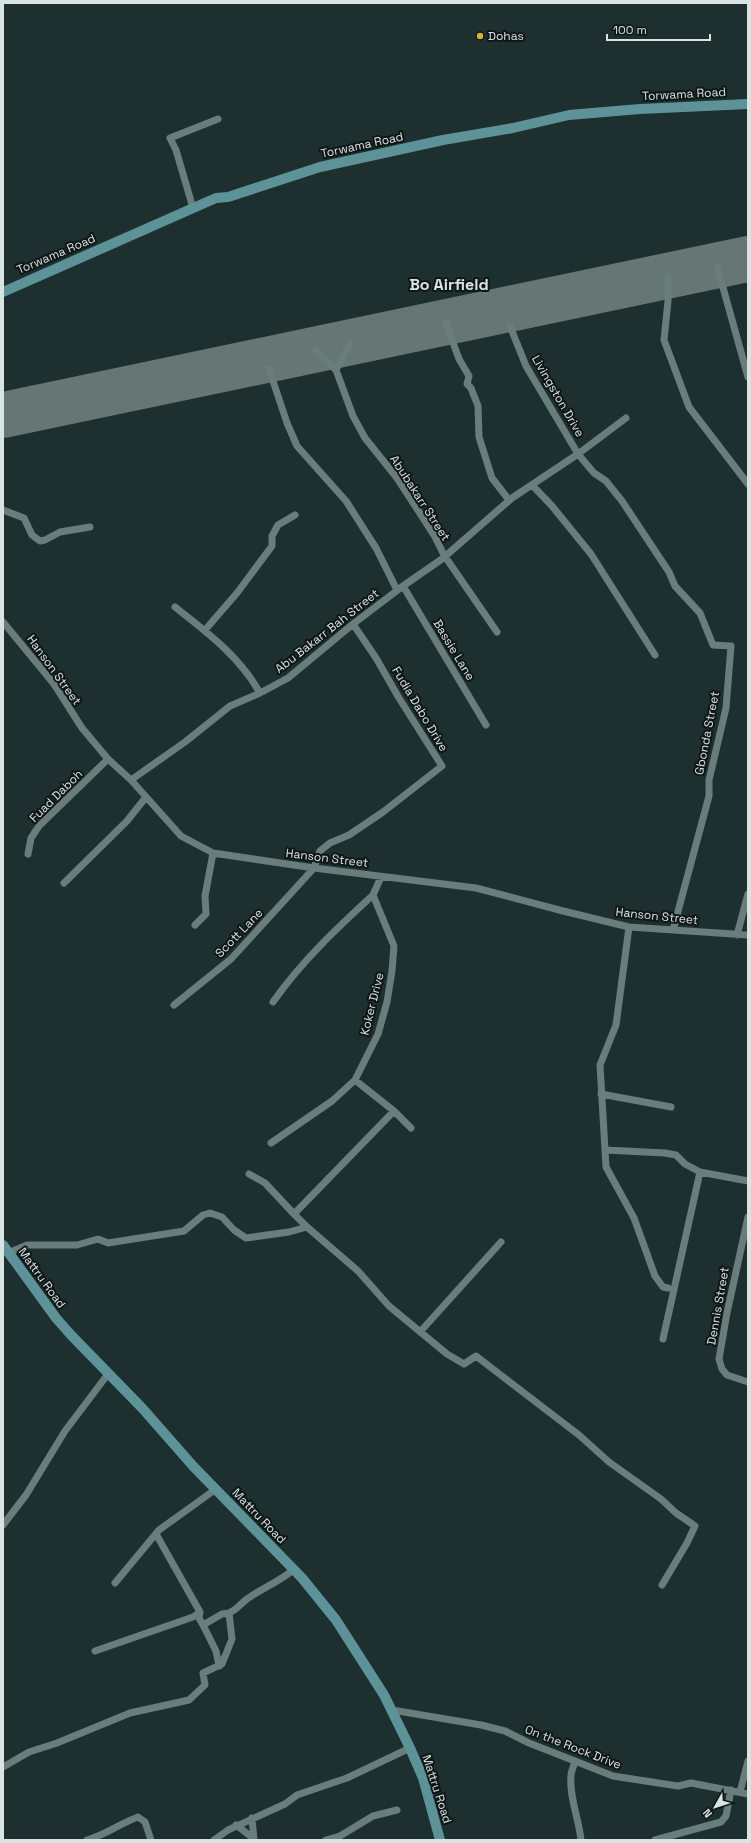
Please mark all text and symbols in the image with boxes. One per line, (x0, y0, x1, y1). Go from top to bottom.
scale bar (607, 16, 710, 42)
text: 100 m (613, 22, 647, 38)
place label: Dohas (488, 28, 524, 44)
marker: Dohas (475, 31, 485, 41)
street label: Torwama Road (642, 84, 726, 104)
street label: Torwama Road (319, 128, 405, 162)
street label: Torwama Road (14, 230, 98, 278)
district label: Bo Airfield (409, 274, 489, 295)
street label: Livingston Drive (528, 352, 588, 440)
street label: Abubakarr Street (386, 452, 454, 544)
street label: Abu Bakarr Bah Street (272, 585, 382, 677)
street label: Bassie Lane (430, 617, 478, 683)
street label: Hanson Street (23, 632, 85, 708)
street label: Fudia Dabo Drive (388, 664, 452, 754)
street label: Gbonda Street (691, 690, 723, 776)
street label: Fuad Daboh (26, 766, 86, 826)
street label: Hanson Street (285, 845, 369, 871)
street label: Hanson Street (615, 904, 699, 928)
street label: Scott Lane (212, 905, 266, 961)
street label: Koker Drive (356, 971, 388, 1037)
street label: Mattru Road (15, 1245, 69, 1311)
street label: Dennis Street (703, 1266, 733, 1346)
street label: Mattru Road (229, 1485, 289, 1547)
street label: On the Rock Drive (523, 1721, 623, 1773)
street label: Mattru Road (418, 1753, 456, 1825)
north arrow (695, 1787, 735, 1827)
text: N (699, 1806, 715, 1821)

